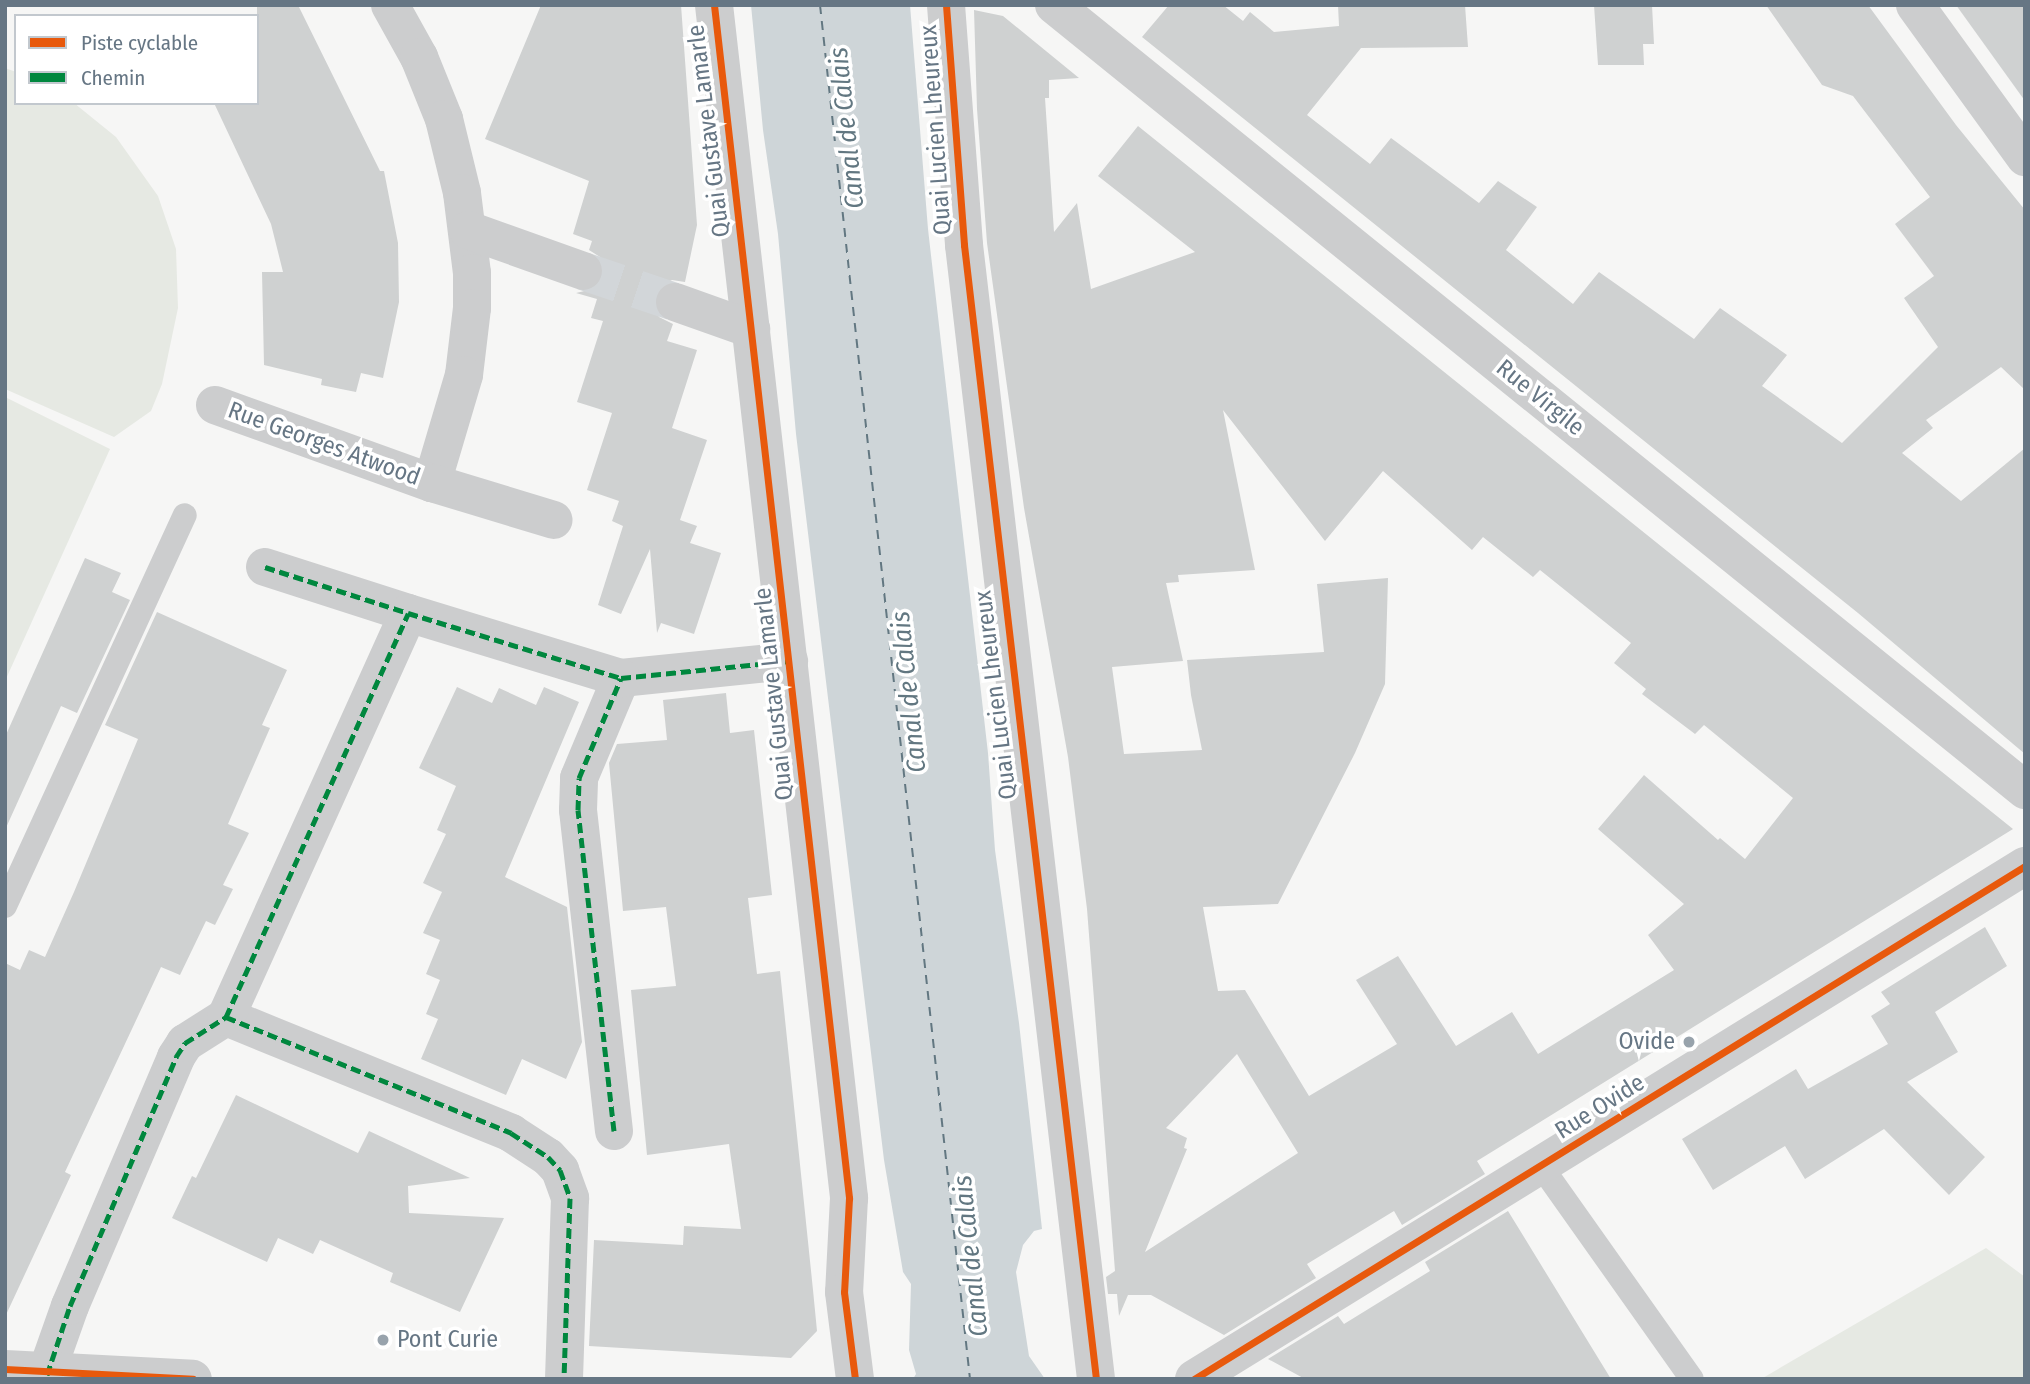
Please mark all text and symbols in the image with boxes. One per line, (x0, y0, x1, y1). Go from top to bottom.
legend (14, 14, 259, 105)
street label: Quai Gustave Lamarle (682, 23, 736, 239)
street label: Quai Lucien Lheureux (914, 24, 958, 236)
text: Piste cyclable (81, 30, 198, 56)
water label: Canal de Calais (823, 46, 871, 210)
text: Chemin (81, 65, 145, 91)
street label: Rue Virgile (1490, 354, 1590, 442)
street label: Rue Georges Atwood (224, 396, 424, 492)
street label: Quai Gustave Lamarle (749, 586, 799, 802)
street label: Quai Lucien Lheureux (969, 589, 1023, 801)
water label: Canal de Calais (885, 610, 933, 774)
place label: Ovide (1618, 1028, 1675, 1056)
marker: Ovide (1681, 1034, 1697, 1050)
street label: Rue Ovide (1550, 1068, 1650, 1146)
water label: Canal de Calais (947, 1174, 995, 1338)
place label: Pont Curie (397, 1326, 498, 1354)
marker: Pont Curie (375, 1332, 391, 1348)

